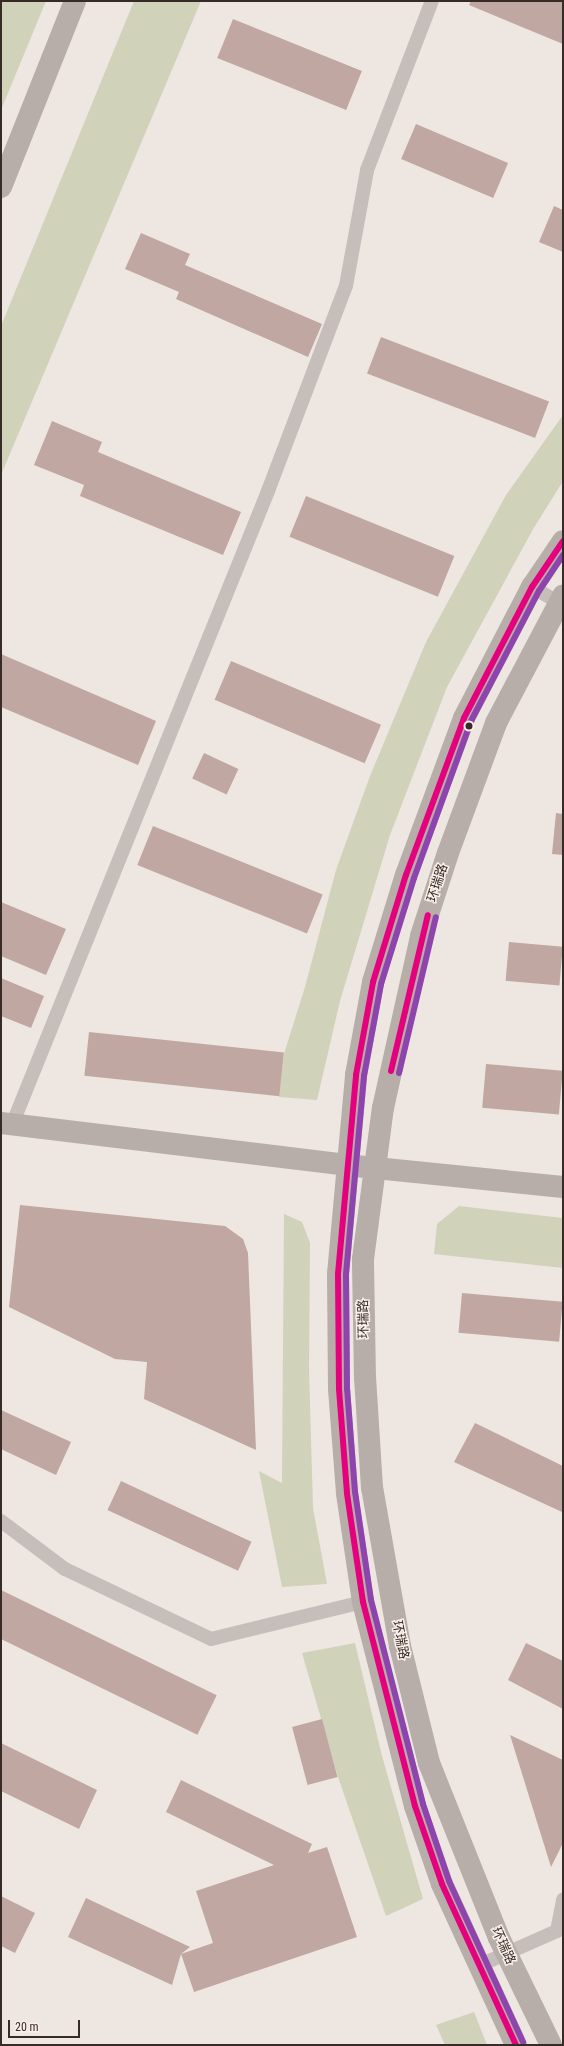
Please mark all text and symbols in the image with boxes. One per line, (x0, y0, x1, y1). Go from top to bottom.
unlabelled marker (464, 721, 474, 731)
street label: 环瑞路 (425, 862, 451, 904)
street label: 环瑞路 (356, 1299, 372, 1339)
street label: 环瑞路 (389, 1619, 411, 1661)
street label: 环瑞路 (488, 1925, 518, 1967)
scale bar (10, 2012, 82, 2038)
text: 20 m (15, 2020, 39, 2034)

